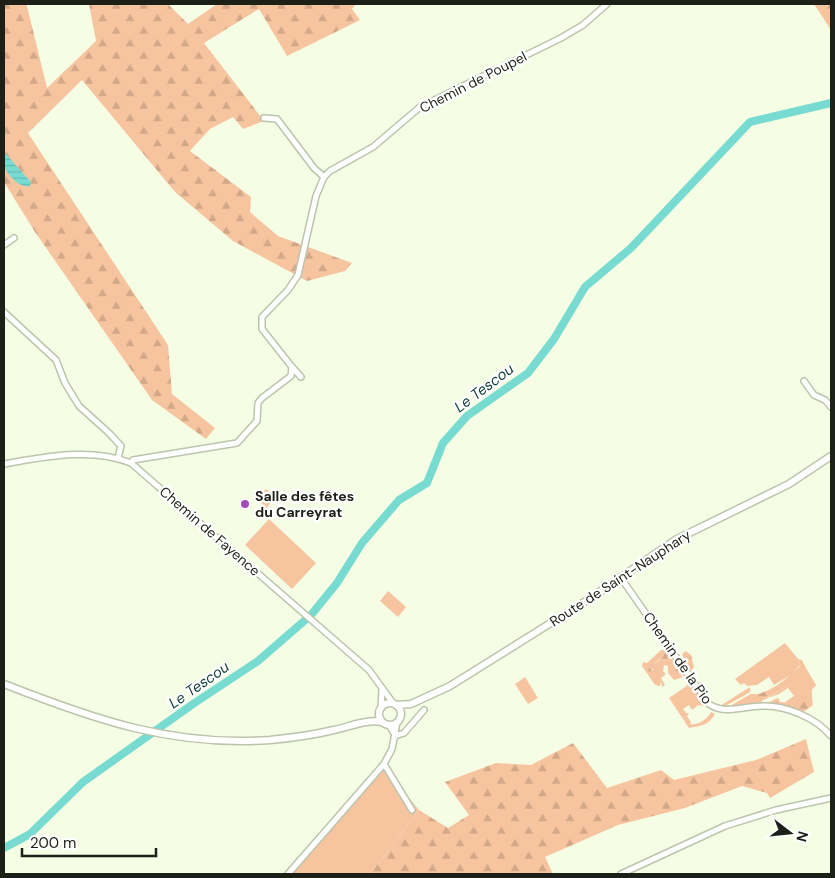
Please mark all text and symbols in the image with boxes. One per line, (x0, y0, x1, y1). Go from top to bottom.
street label: Chemin de Poupel (416, 47, 530, 117)
water label: Le Tescou (450, 359, 518, 417)
street label: Chemin de Fayence (156, 482, 264, 580)
place label: Salle des fêtes du Carreyrat (255, 487, 354, 521)
marker: Salle des fêtes du Carreyrat (239, 498, 251, 510)
street label: Route de Saint-Nauphary (546, 526, 694, 630)
street label: Chemin de la Pio (640, 608, 716, 708)
water label: Le Tescou (165, 657, 234, 713)
north arrow (765, 808, 815, 858)
scale bar (22, 826, 156, 858)
text: N (792, 829, 813, 844)
text: 200 m (30, 833, 76, 853)

